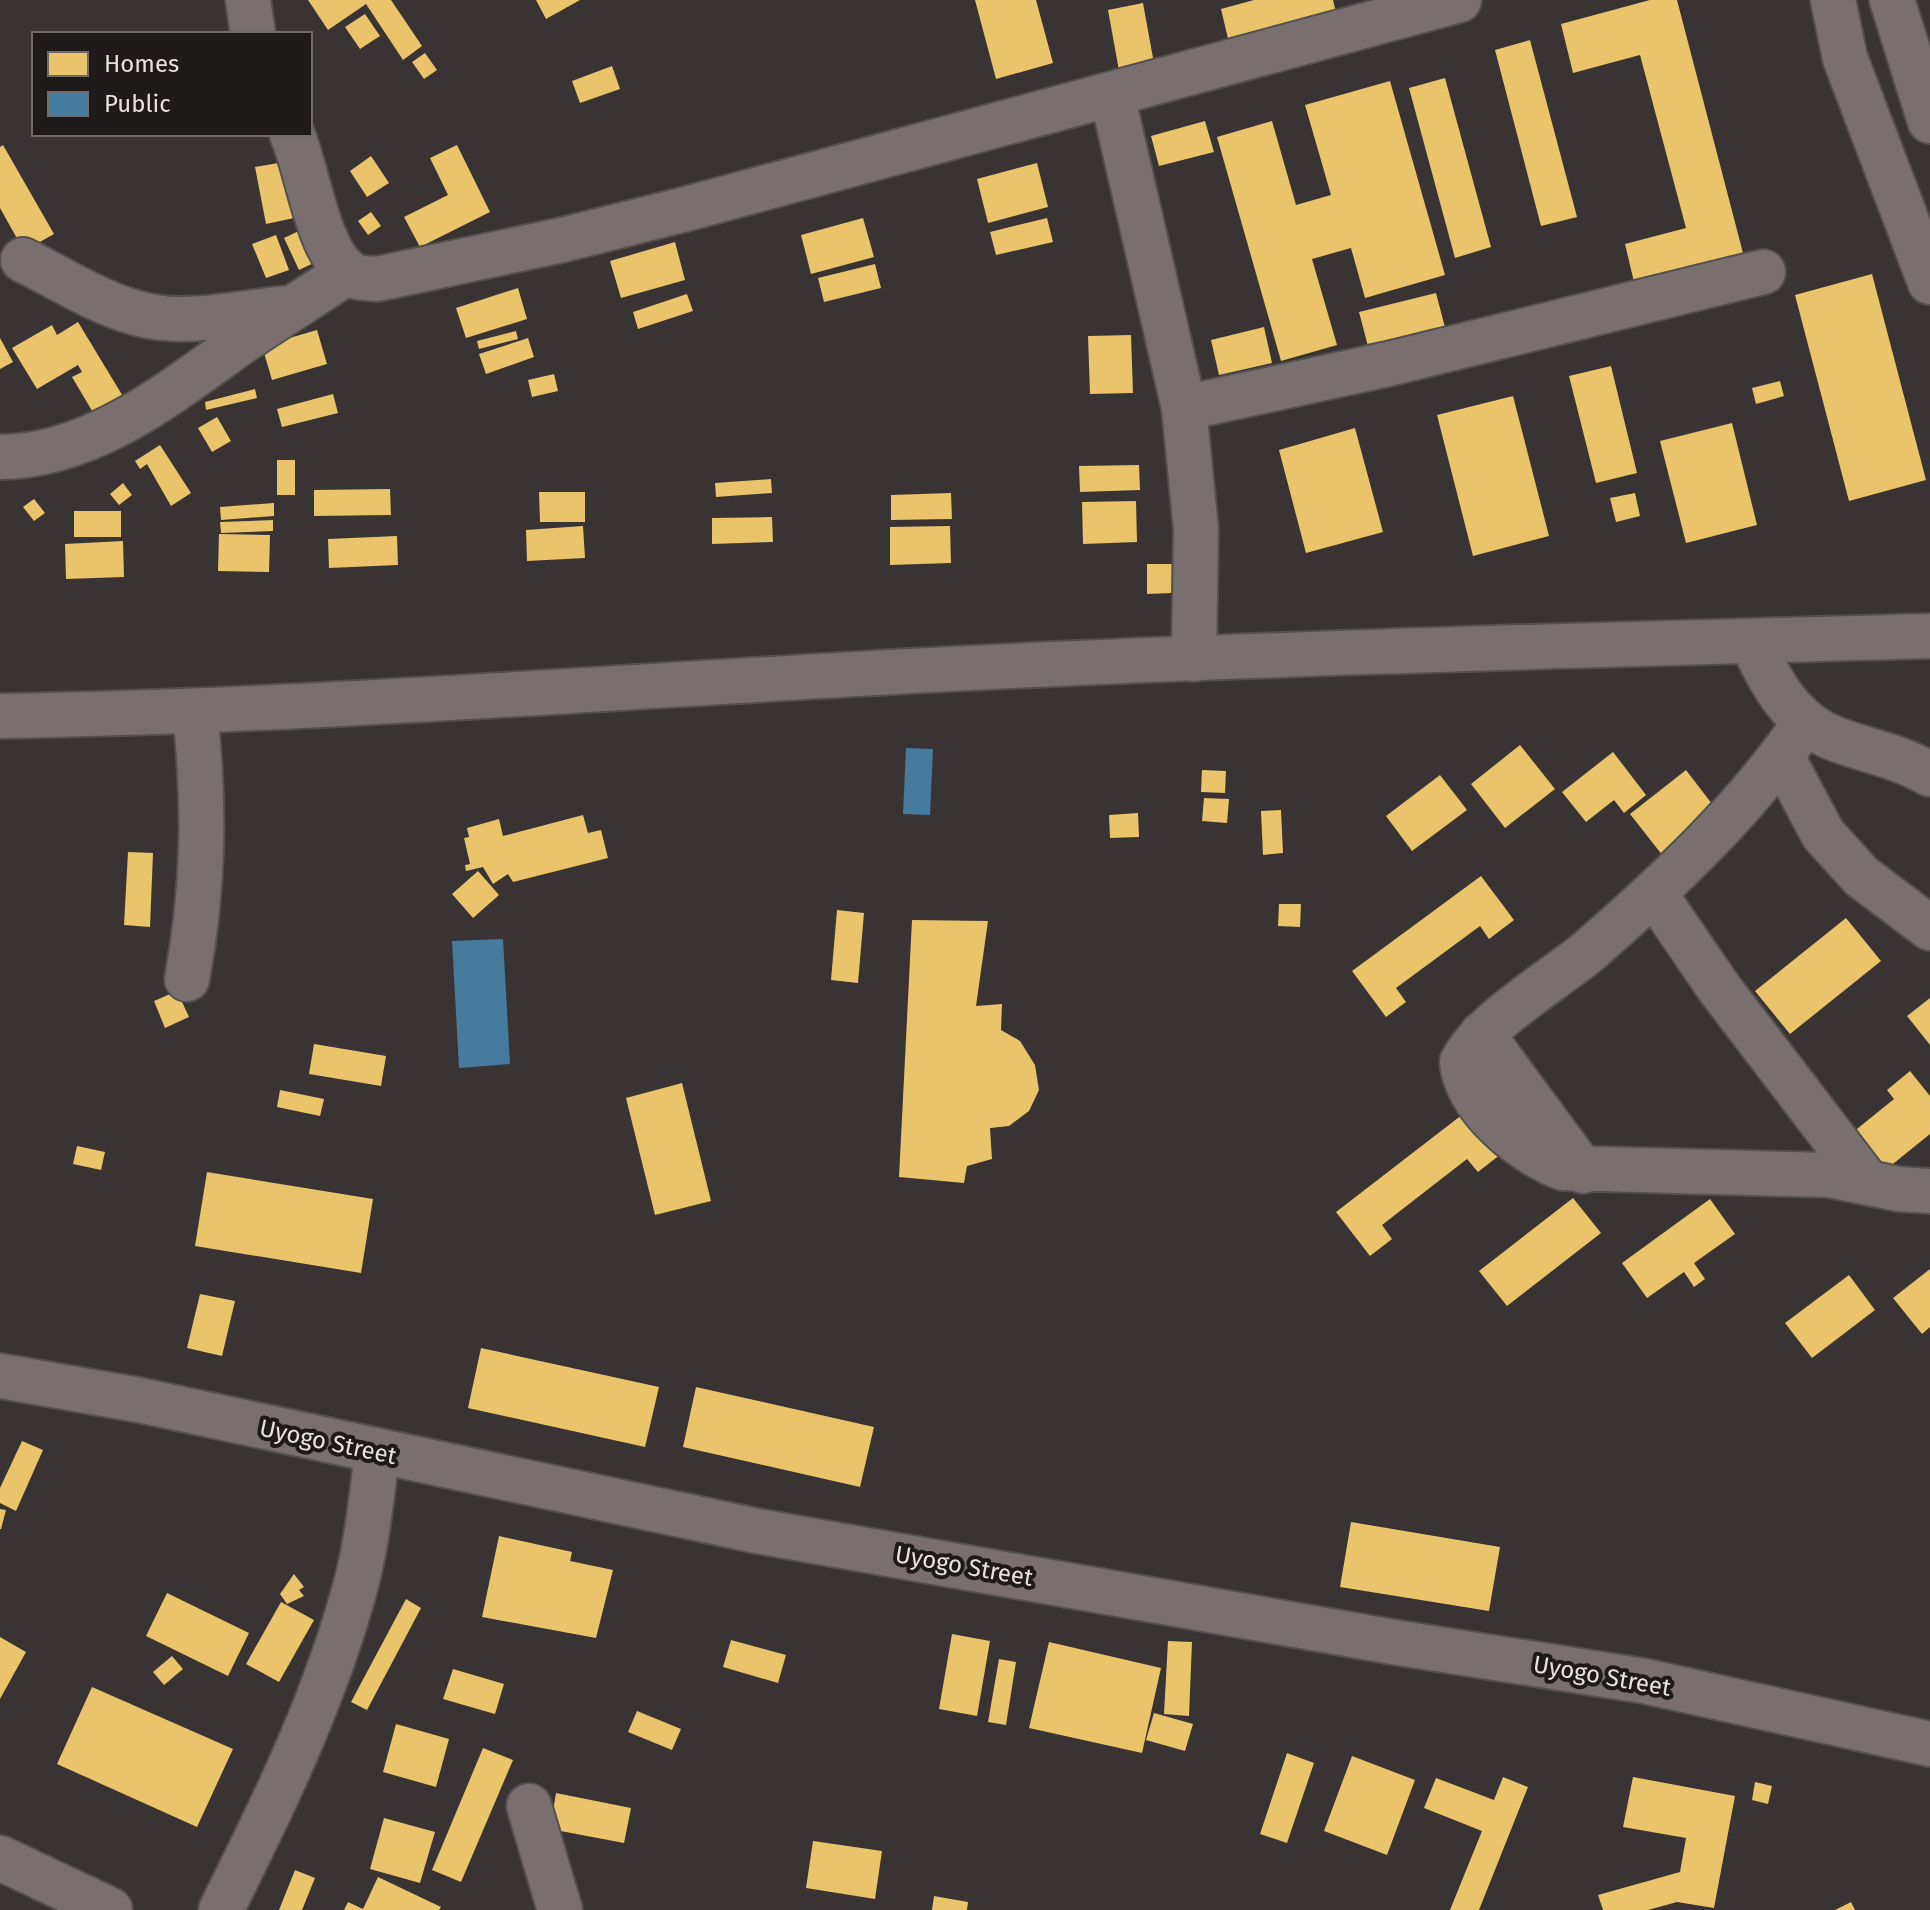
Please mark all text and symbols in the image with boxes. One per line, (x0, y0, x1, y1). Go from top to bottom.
legend (32, 32, 312, 136)
text: Homes (104, 50, 179, 78)
text: Public (104, 90, 171, 118)
street label: Uyogo Street (257, 1414, 399, 1470)
street label: Uyogo Street (893, 1540, 1035, 1592)
street label: Uyogo Street (1531, 1650, 1673, 1702)

